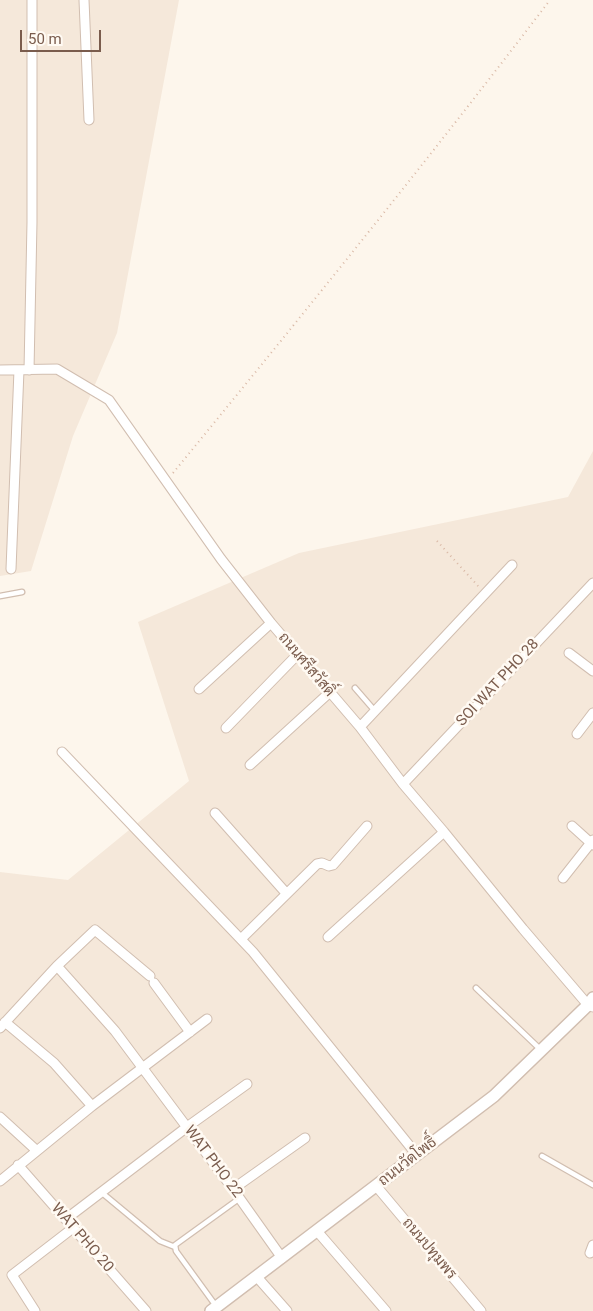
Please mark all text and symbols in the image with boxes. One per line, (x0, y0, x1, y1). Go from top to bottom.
scale bar (22, 20, 104, 52)
text: 50 m (28, 30, 62, 48)
street label: ถนนศรีสวัสดิ์ (274, 629, 338, 701)
street label: SOI WAT PHO 28 (453, 636, 543, 730)
street label: WAT PHO 22 (180, 1122, 246, 1202)
street label: ถนนวัดโพธิ์ (375, 1134, 441, 1190)
street label: WAT PHO 20 (47, 1200, 117, 1276)
street label: ถนนปทุมพร (398, 1215, 460, 1283)

